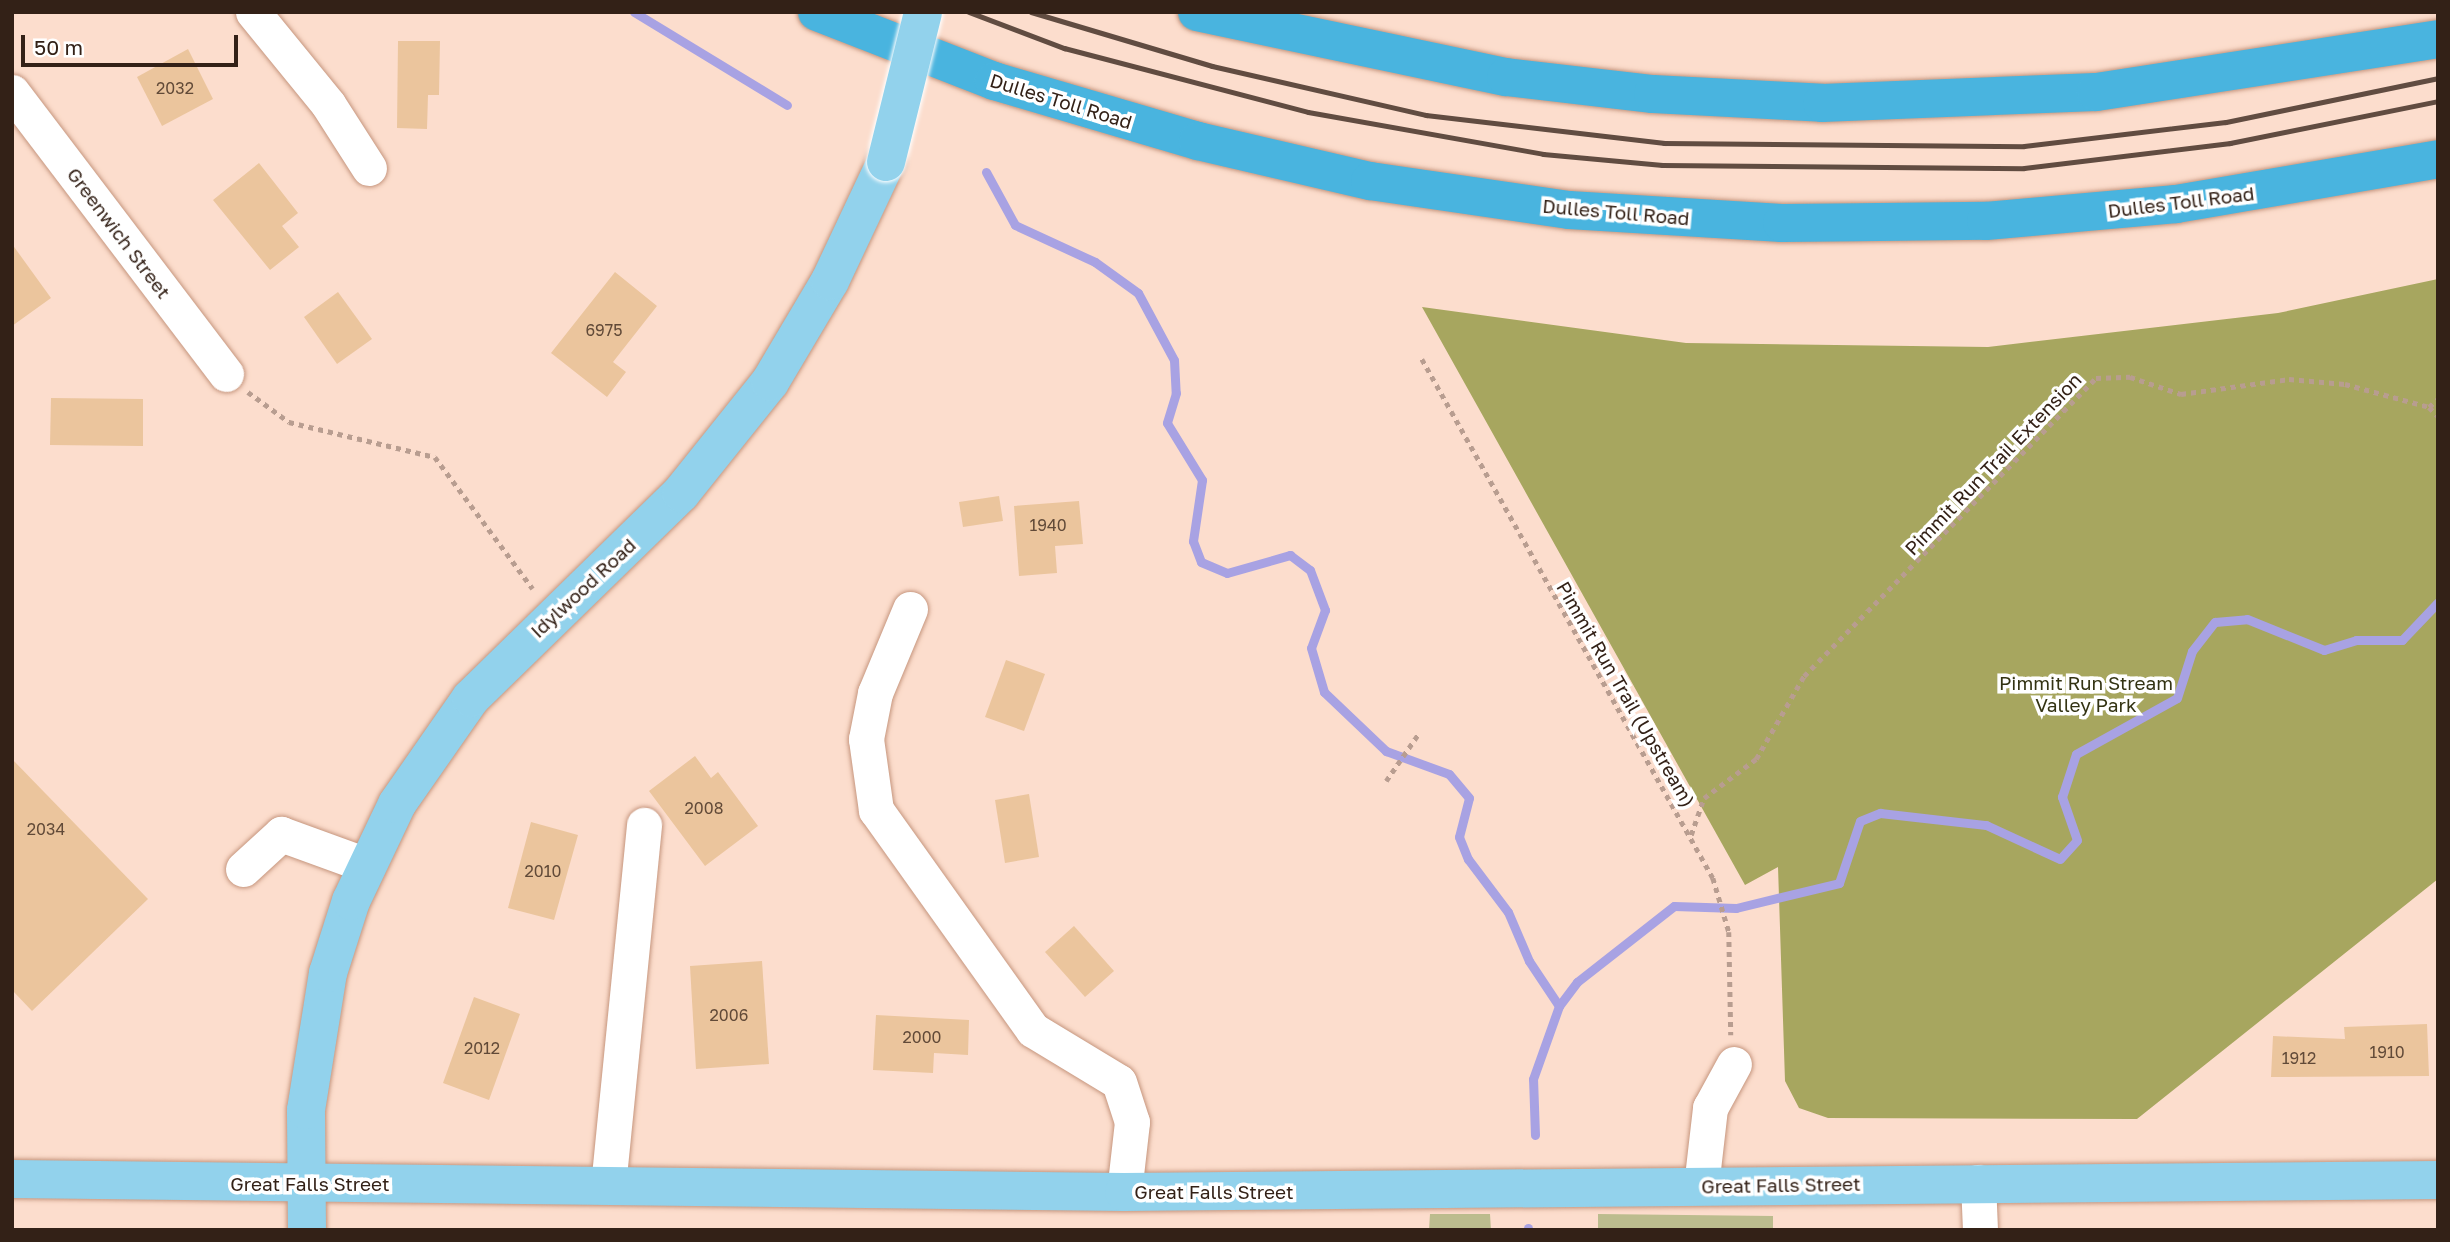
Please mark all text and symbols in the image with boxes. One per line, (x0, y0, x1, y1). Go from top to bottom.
scale bar (24, 21, 242, 65)
text: 50 m (34, 34, 83, 60)
street label: Dulles Toll Road (987, 69, 1135, 133)
house number: 2032 (156, 78, 194, 98)
street label: Greenwich Street (62, 163, 176, 303)
street label: Dulles Toll Road (2106, 182, 2256, 222)
street label: Dulles Toll Road (1542, 194, 1690, 230)
house number: 6975 (585, 320, 623, 340)
street label: Pimmit Run Trail Extension (1900, 368, 2086, 560)
house number: 1940 (1029, 515, 1067, 535)
street label: Idylwood Road (526, 534, 640, 642)
street label: Pimmit Run Trail (Upstream) (1552, 577, 1700, 811)
park label: Pimmit Run Stream Valley Park (1999, 672, 2173, 716)
house number: 2008 (685, 798, 723, 818)
house number: 2034 (27, 819, 65, 839)
house number: 2010 (525, 861, 561, 881)
house number: 2006 (710, 1005, 748, 1025)
house number: 2000 (902, 1027, 942, 1047)
house number: 2012 (464, 1038, 500, 1058)
house number: 1910 (2369, 1042, 2405, 1062)
house number: 1912 (2282, 1048, 2316, 1068)
street label: Great Falls Street (1701, 1172, 1861, 1198)
street label: Great Falls Street (230, 1173, 390, 1195)
street label: Great Falls Street (1134, 1181, 1294, 1203)

